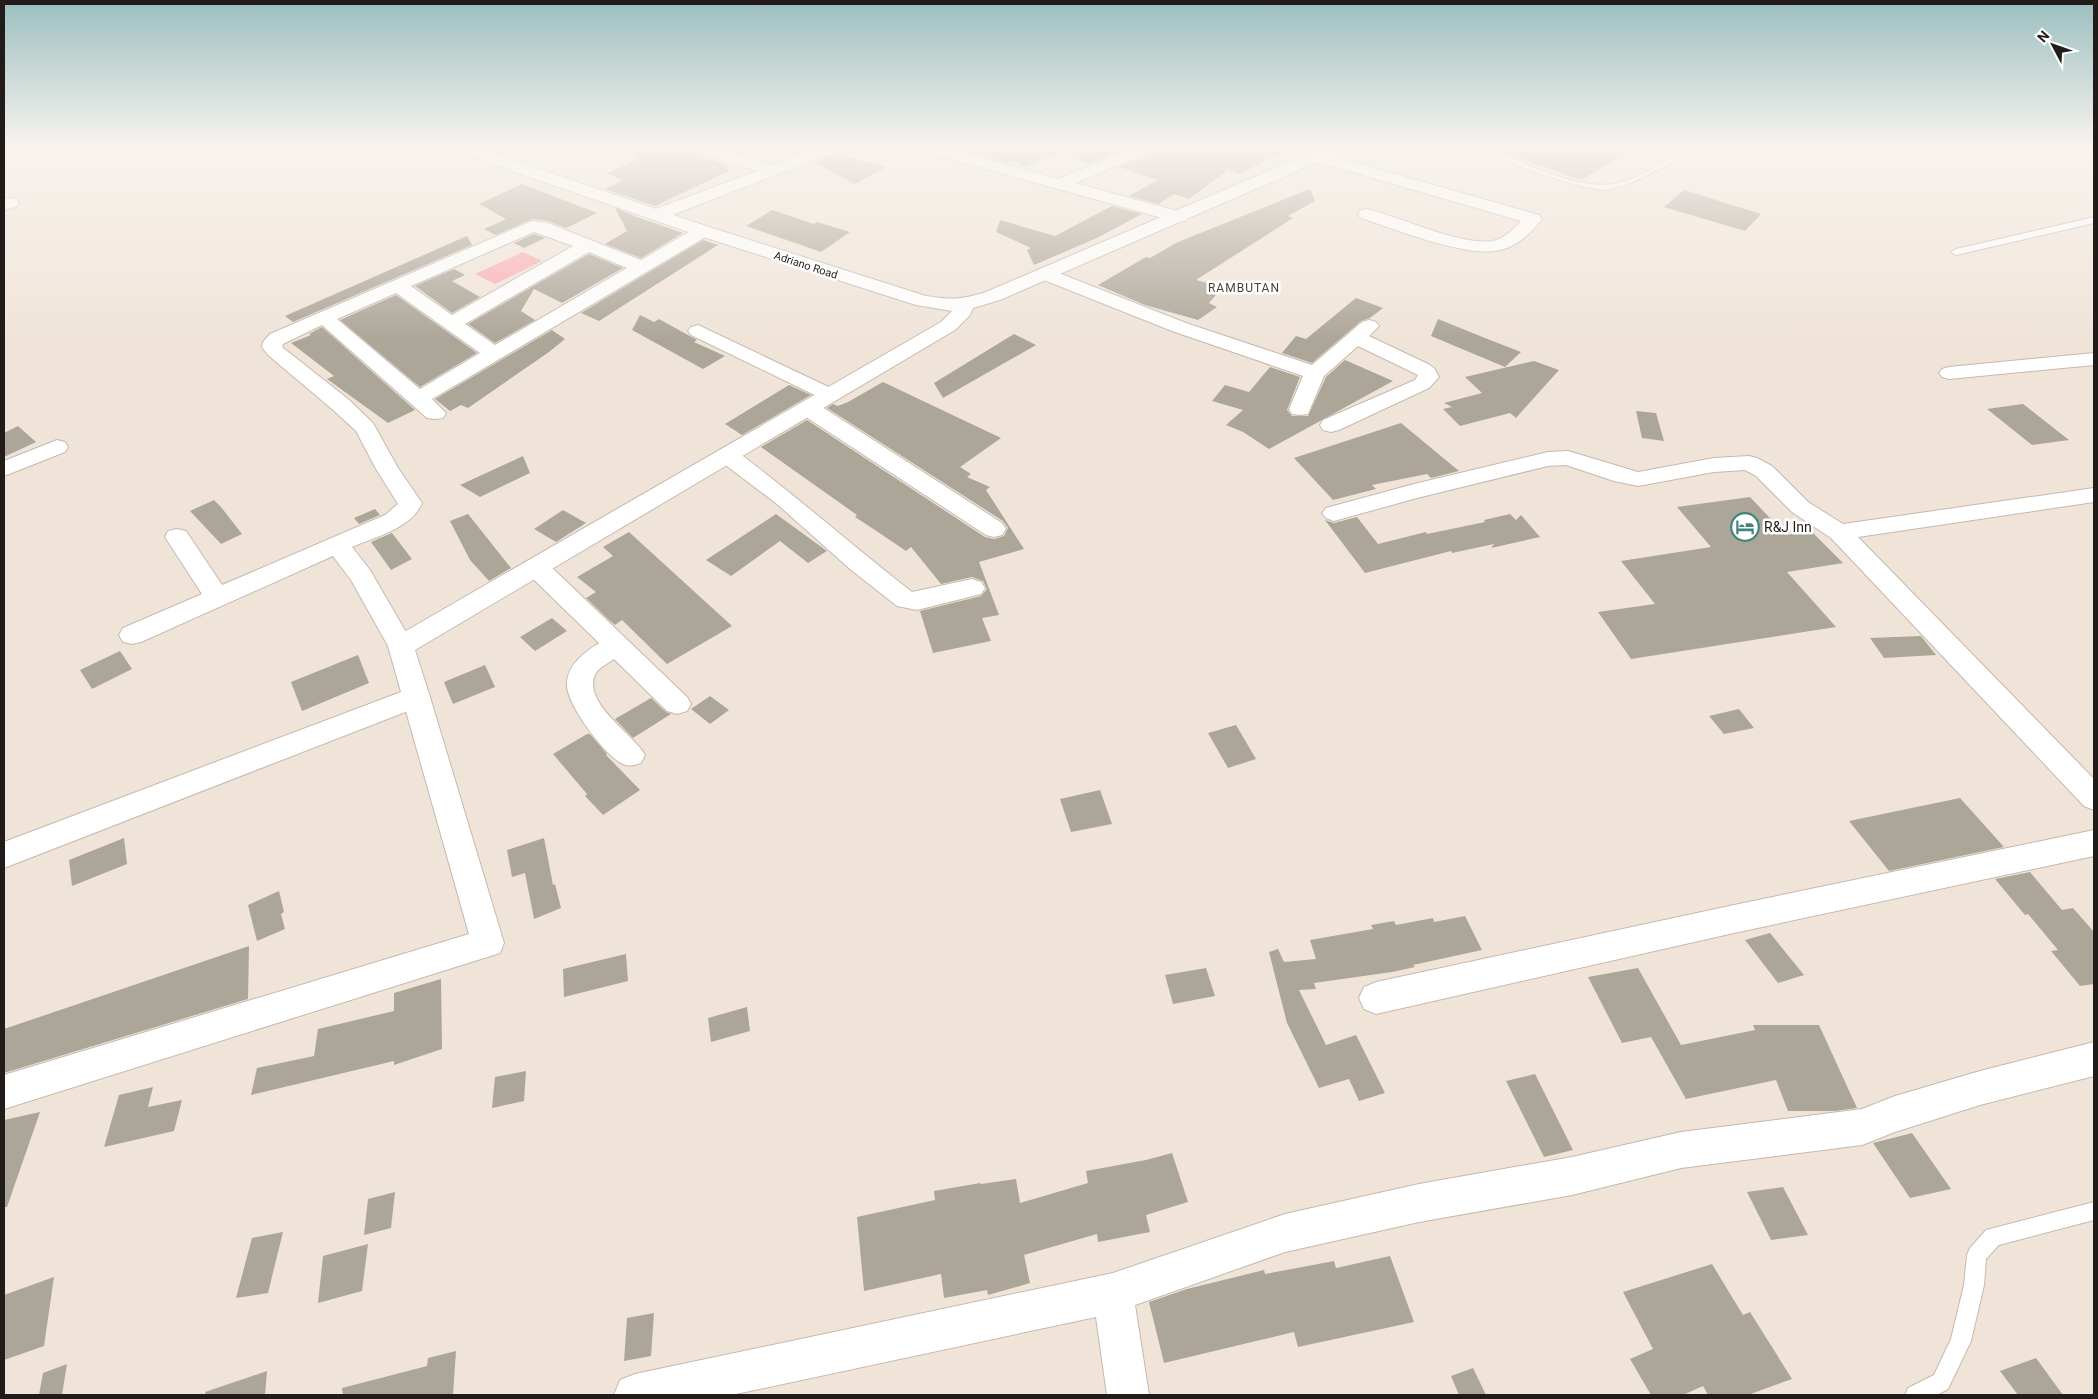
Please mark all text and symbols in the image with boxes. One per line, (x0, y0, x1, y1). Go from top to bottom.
north arrow (2028, 20, 2078, 70)
text: N (2034, 27, 2052, 45)
street label: Adriano Road (772, 249, 839, 282)
district label: RAMBUTAN (1208, 281, 1280, 295)
hotel icon: R&J Inn (1730, 512, 1760, 542)
place label: R&J Inn (1764, 519, 1812, 535)

